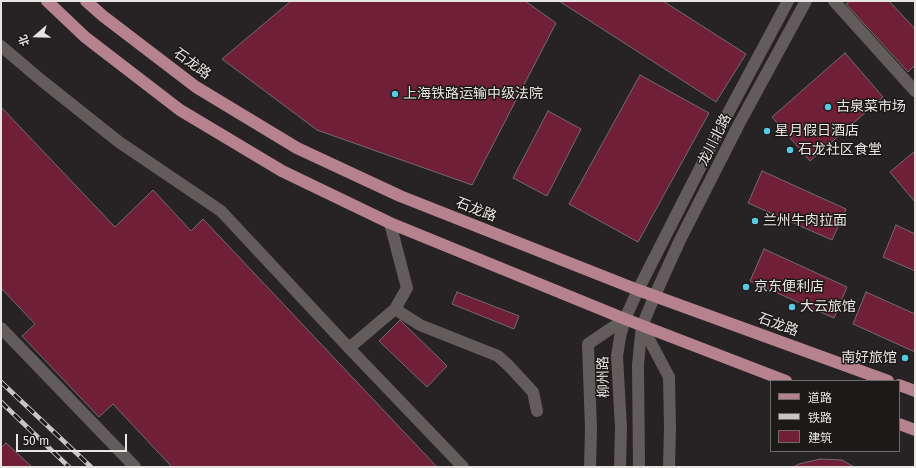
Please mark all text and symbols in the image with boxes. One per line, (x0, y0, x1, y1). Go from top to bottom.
north arrow (16, 16, 56, 56)
text: 北 (16, 33, 32, 48)
street label: 石龙路 (170, 45, 214, 83)
place label: 上海铁路运输中级法院 (403, 86, 543, 102)
marker: 上海铁路运输中级法院 (390, 89, 400, 99)
place label: 古泉菜市场 (836, 99, 906, 115)
marker: 古泉菜市场 (823, 102, 833, 112)
street label: 龙川北路 (695, 111, 735, 169)
place label: 星月假日酒店 (775, 123, 859, 139)
marker: 星月假日酒店 (762, 126, 772, 136)
place label: 石龙社区食堂 (798, 142, 882, 158)
marker: 石龙社区食堂 (785, 145, 795, 155)
street label: 石龙路 (453, 195, 499, 225)
place label: 兰州牛肉拉面 (763, 213, 847, 229)
marker: 兰州牛肉拉面 (750, 216, 760, 226)
place label: 京东便利店 (754, 279, 824, 295)
marker: 京东便利店 (741, 282, 751, 292)
place label: 大云旅馆 (800, 299, 856, 315)
marker: 大云旅馆 (787, 302, 797, 312)
street label: 石龙路 (755, 310, 801, 340)
place label: 南好旅馆 (841, 350, 897, 366)
marker: 南好旅馆 (900, 353, 910, 363)
street label: 柳州路 (595, 356, 613, 398)
legend (770, 380, 900, 452)
text: 道路 (808, 391, 832, 405)
text: 铁路 (808, 411, 832, 425)
scale bar (18, 426, 129, 452)
text: 建筑 (808, 431, 832, 445)
text: 50 m (23, 434, 49, 448)

